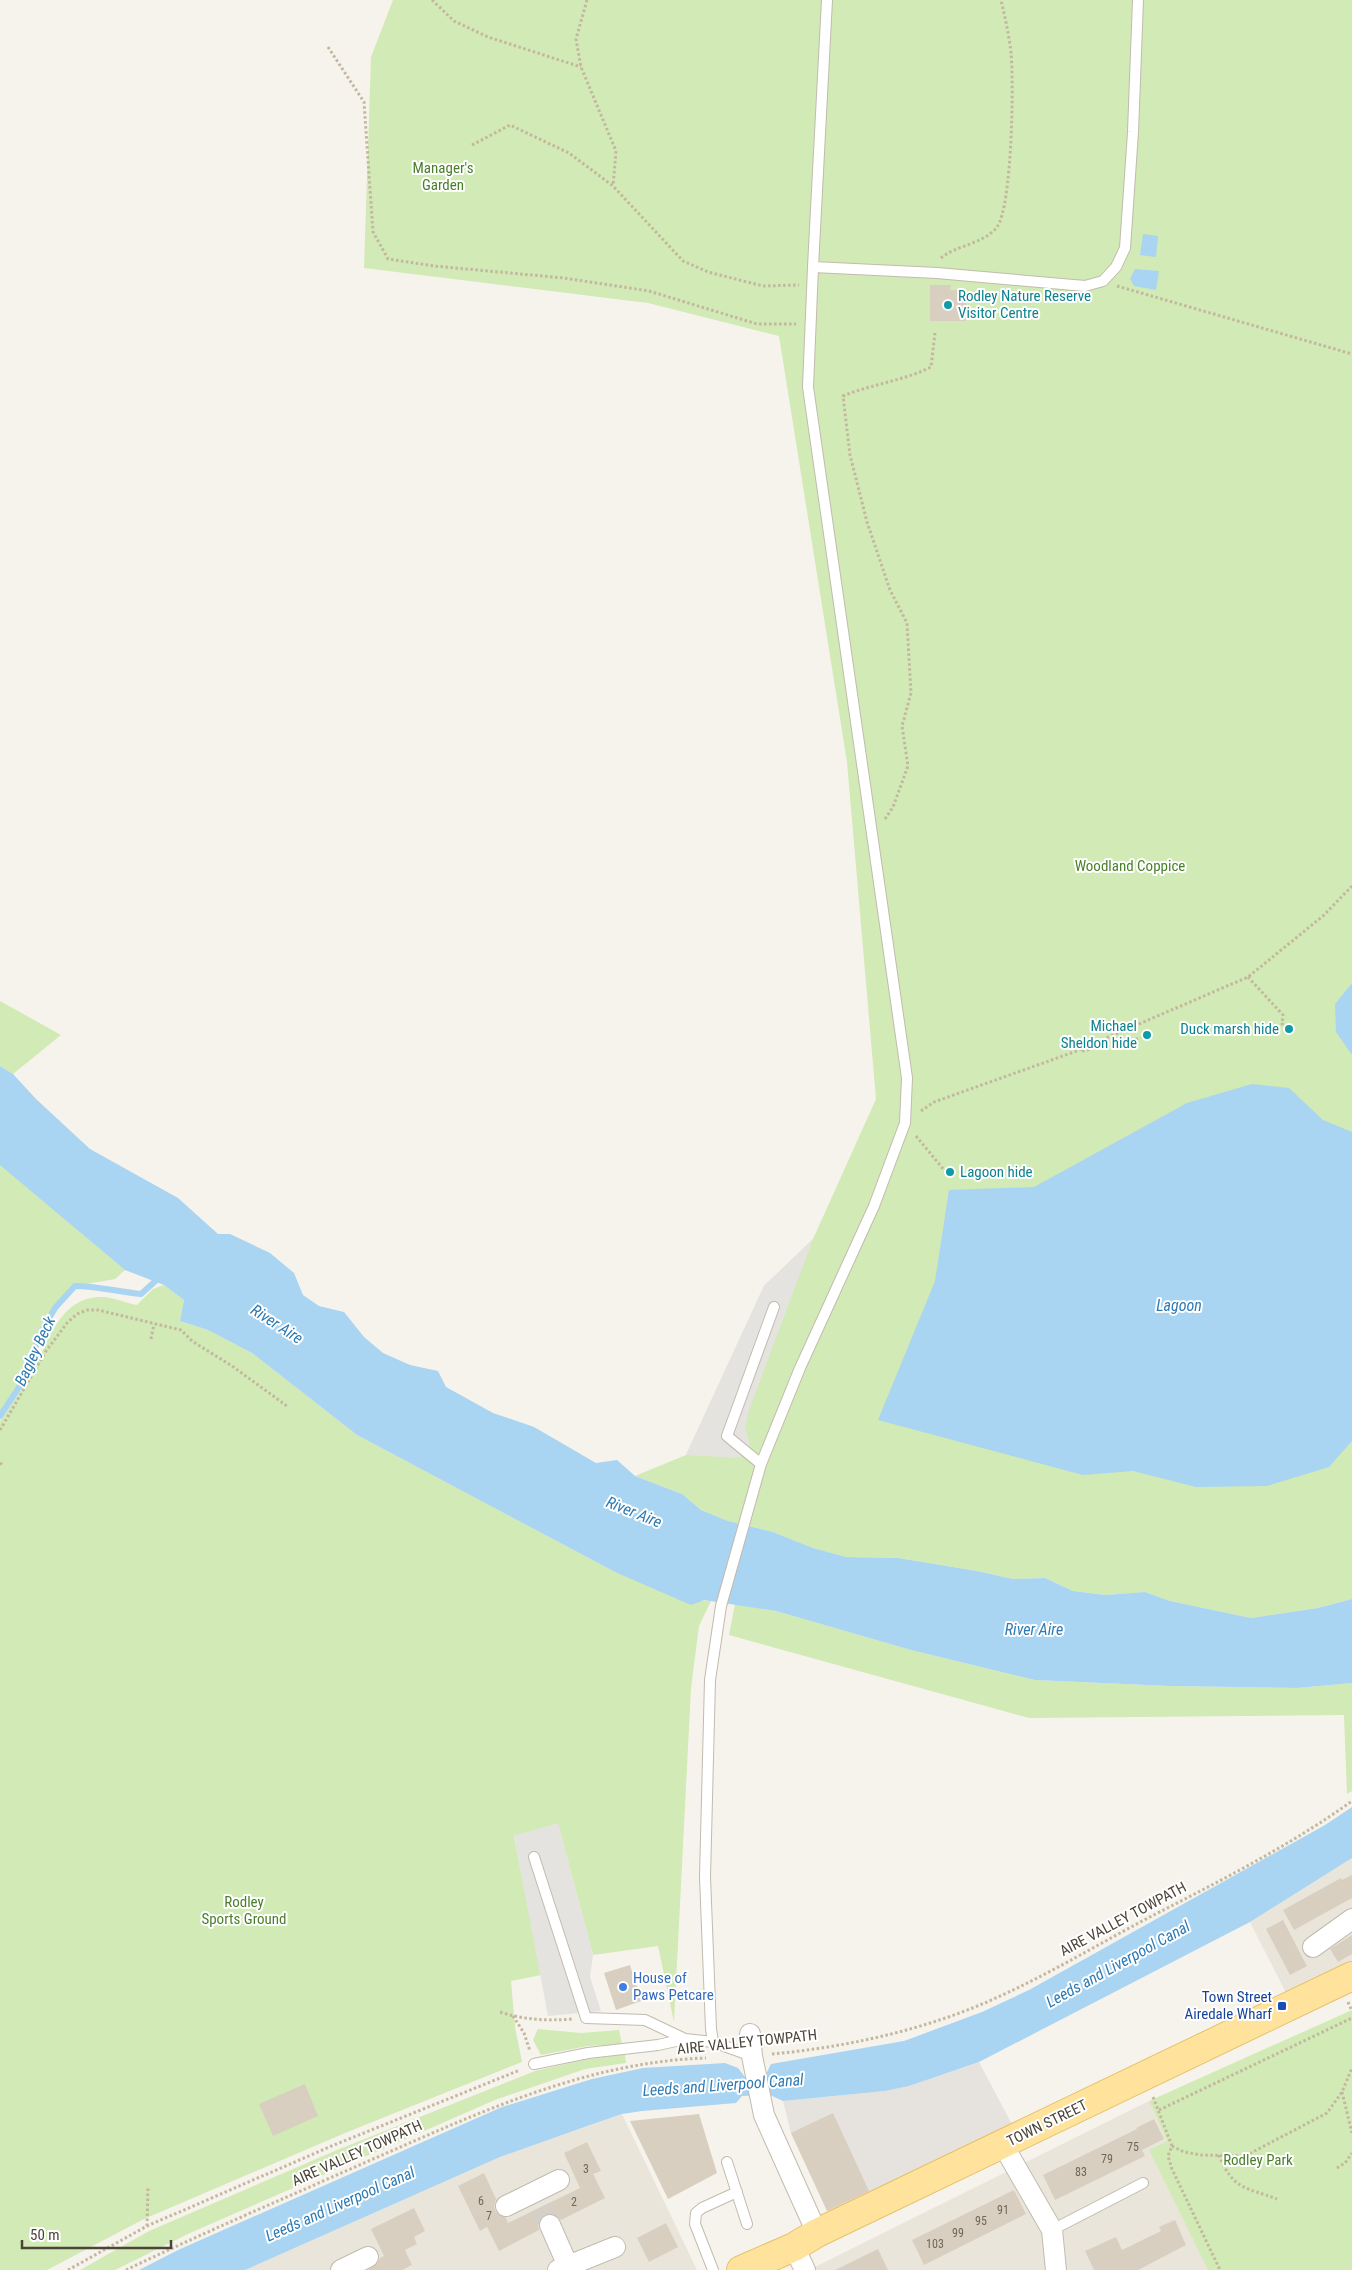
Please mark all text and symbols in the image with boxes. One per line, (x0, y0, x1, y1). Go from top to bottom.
park label: Manager's Garden (413, 159, 474, 194)
place label: Rodley Nature Reserve Visitor Centre (958, 287, 1091, 322)
marker: Rodley Nature Reserve Visitor Centre (942, 299, 954, 311)
park label: Woodland Coppice (1075, 857, 1185, 875)
place label: Michael Sheldon hide (1061, 1017, 1137, 1052)
place label: Duck marsh hide (1180, 1020, 1279, 1038)
marker: Duck marsh hide (1283, 1023, 1295, 1035)
marker: Michael Sheldon hide (1141, 1029, 1153, 1041)
place label: Lagoon hide (960, 1163, 1033, 1181)
marker: Lagoon hide (944, 1166, 956, 1178)
water label: Lagoon (1156, 1296, 1202, 1315)
water label: River Aire (247, 1300, 307, 1348)
water label: Bagley Beck (11, 1312, 60, 1389)
water label: River Aire (603, 1492, 665, 1532)
water label: River Aire (1005, 1620, 1063, 1639)
street label: AIRE VALLEY TOWPATH (1057, 1878, 1189, 1960)
park label: Rodley Sports Ground (201, 1893, 287, 1928)
water label: Leeds and Liverpool Canal (1043, 1916, 1194, 2011)
place label: House of Paws Petcare (633, 1969, 714, 2004)
marker: House of Paws Petcare (617, 1981, 629, 1993)
place label: Town Street Airedale Wharf (1185, 1988, 1272, 2023)
marker: Town Street Airedale Wharf (1276, 2000, 1288, 2012)
street label: AIRE VALLEY TOWPATH (676, 2026, 818, 2058)
water label: Leeds and Liverpool Canal (642, 2070, 805, 2100)
street label: TOWN STREET (1004, 2096, 1090, 2150)
street label: AIRE VALLEY TOWPATH (289, 2116, 425, 2190)
house number: 75 (1127, 2140, 1139, 2154)
park label: Rodley Park (1223, 2151, 1293, 2169)
house number: 79 (1101, 2152, 1113, 2166)
water label: Leeds and Liverpool Canal (262, 2162, 418, 2245)
house number: 3 (583, 2162, 589, 2176)
house number: 83 (1075, 2165, 1087, 2179)
house number: 6 (478, 2194, 484, 2208)
house number: 2 (571, 2195, 577, 2209)
house number: 91 (997, 2203, 1009, 2217)
house number: 7 (486, 2209, 492, 2223)
house number: 95 (975, 2214, 987, 2228)
scale bar (22, 2218, 171, 2250)
text: 50 m (30, 2226, 60, 2244)
house number: 99 (952, 2226, 964, 2240)
house number: 103 (926, 2237, 944, 2251)

